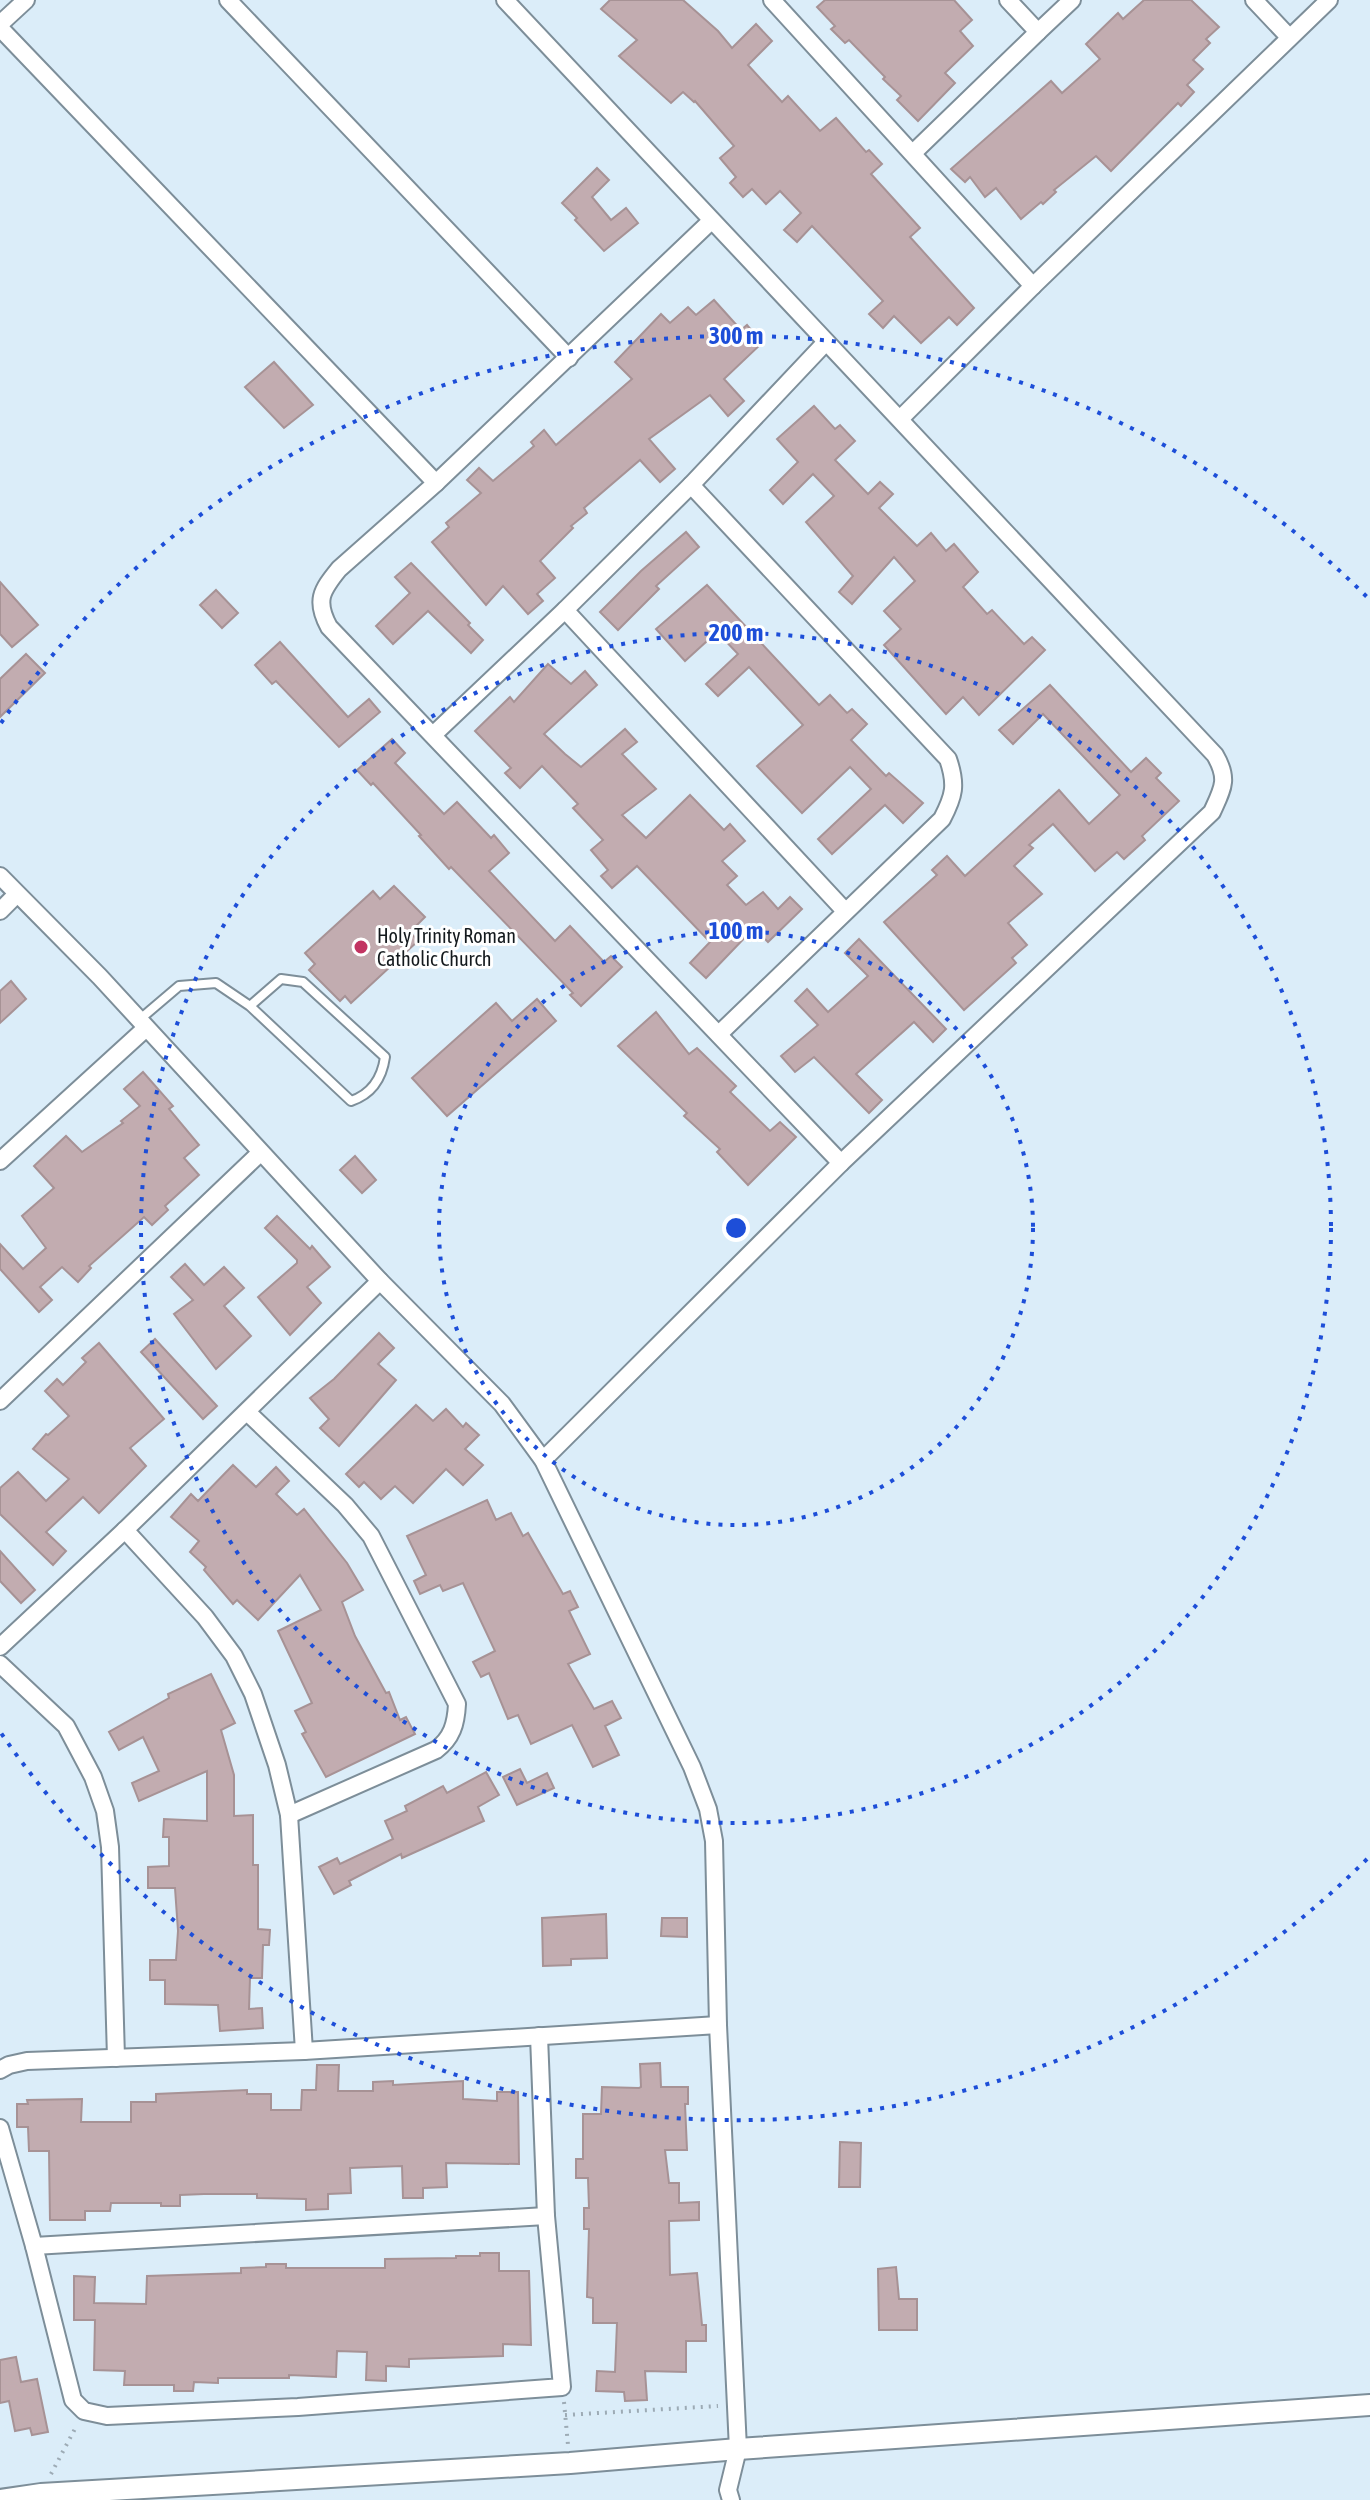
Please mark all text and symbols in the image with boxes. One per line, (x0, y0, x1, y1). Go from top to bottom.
text: 300 m (709, 322, 763, 349)
text: 200 m (709, 619, 763, 646)
text: 100 m (709, 917, 763, 944)
place label: Holy Trinity Roman Catholic Church (377, 924, 516, 970)
marker: Holy Trinity Roman Catholic Church (352, 938, 370, 956)
centre of rings (722, 1214, 750, 1242)

